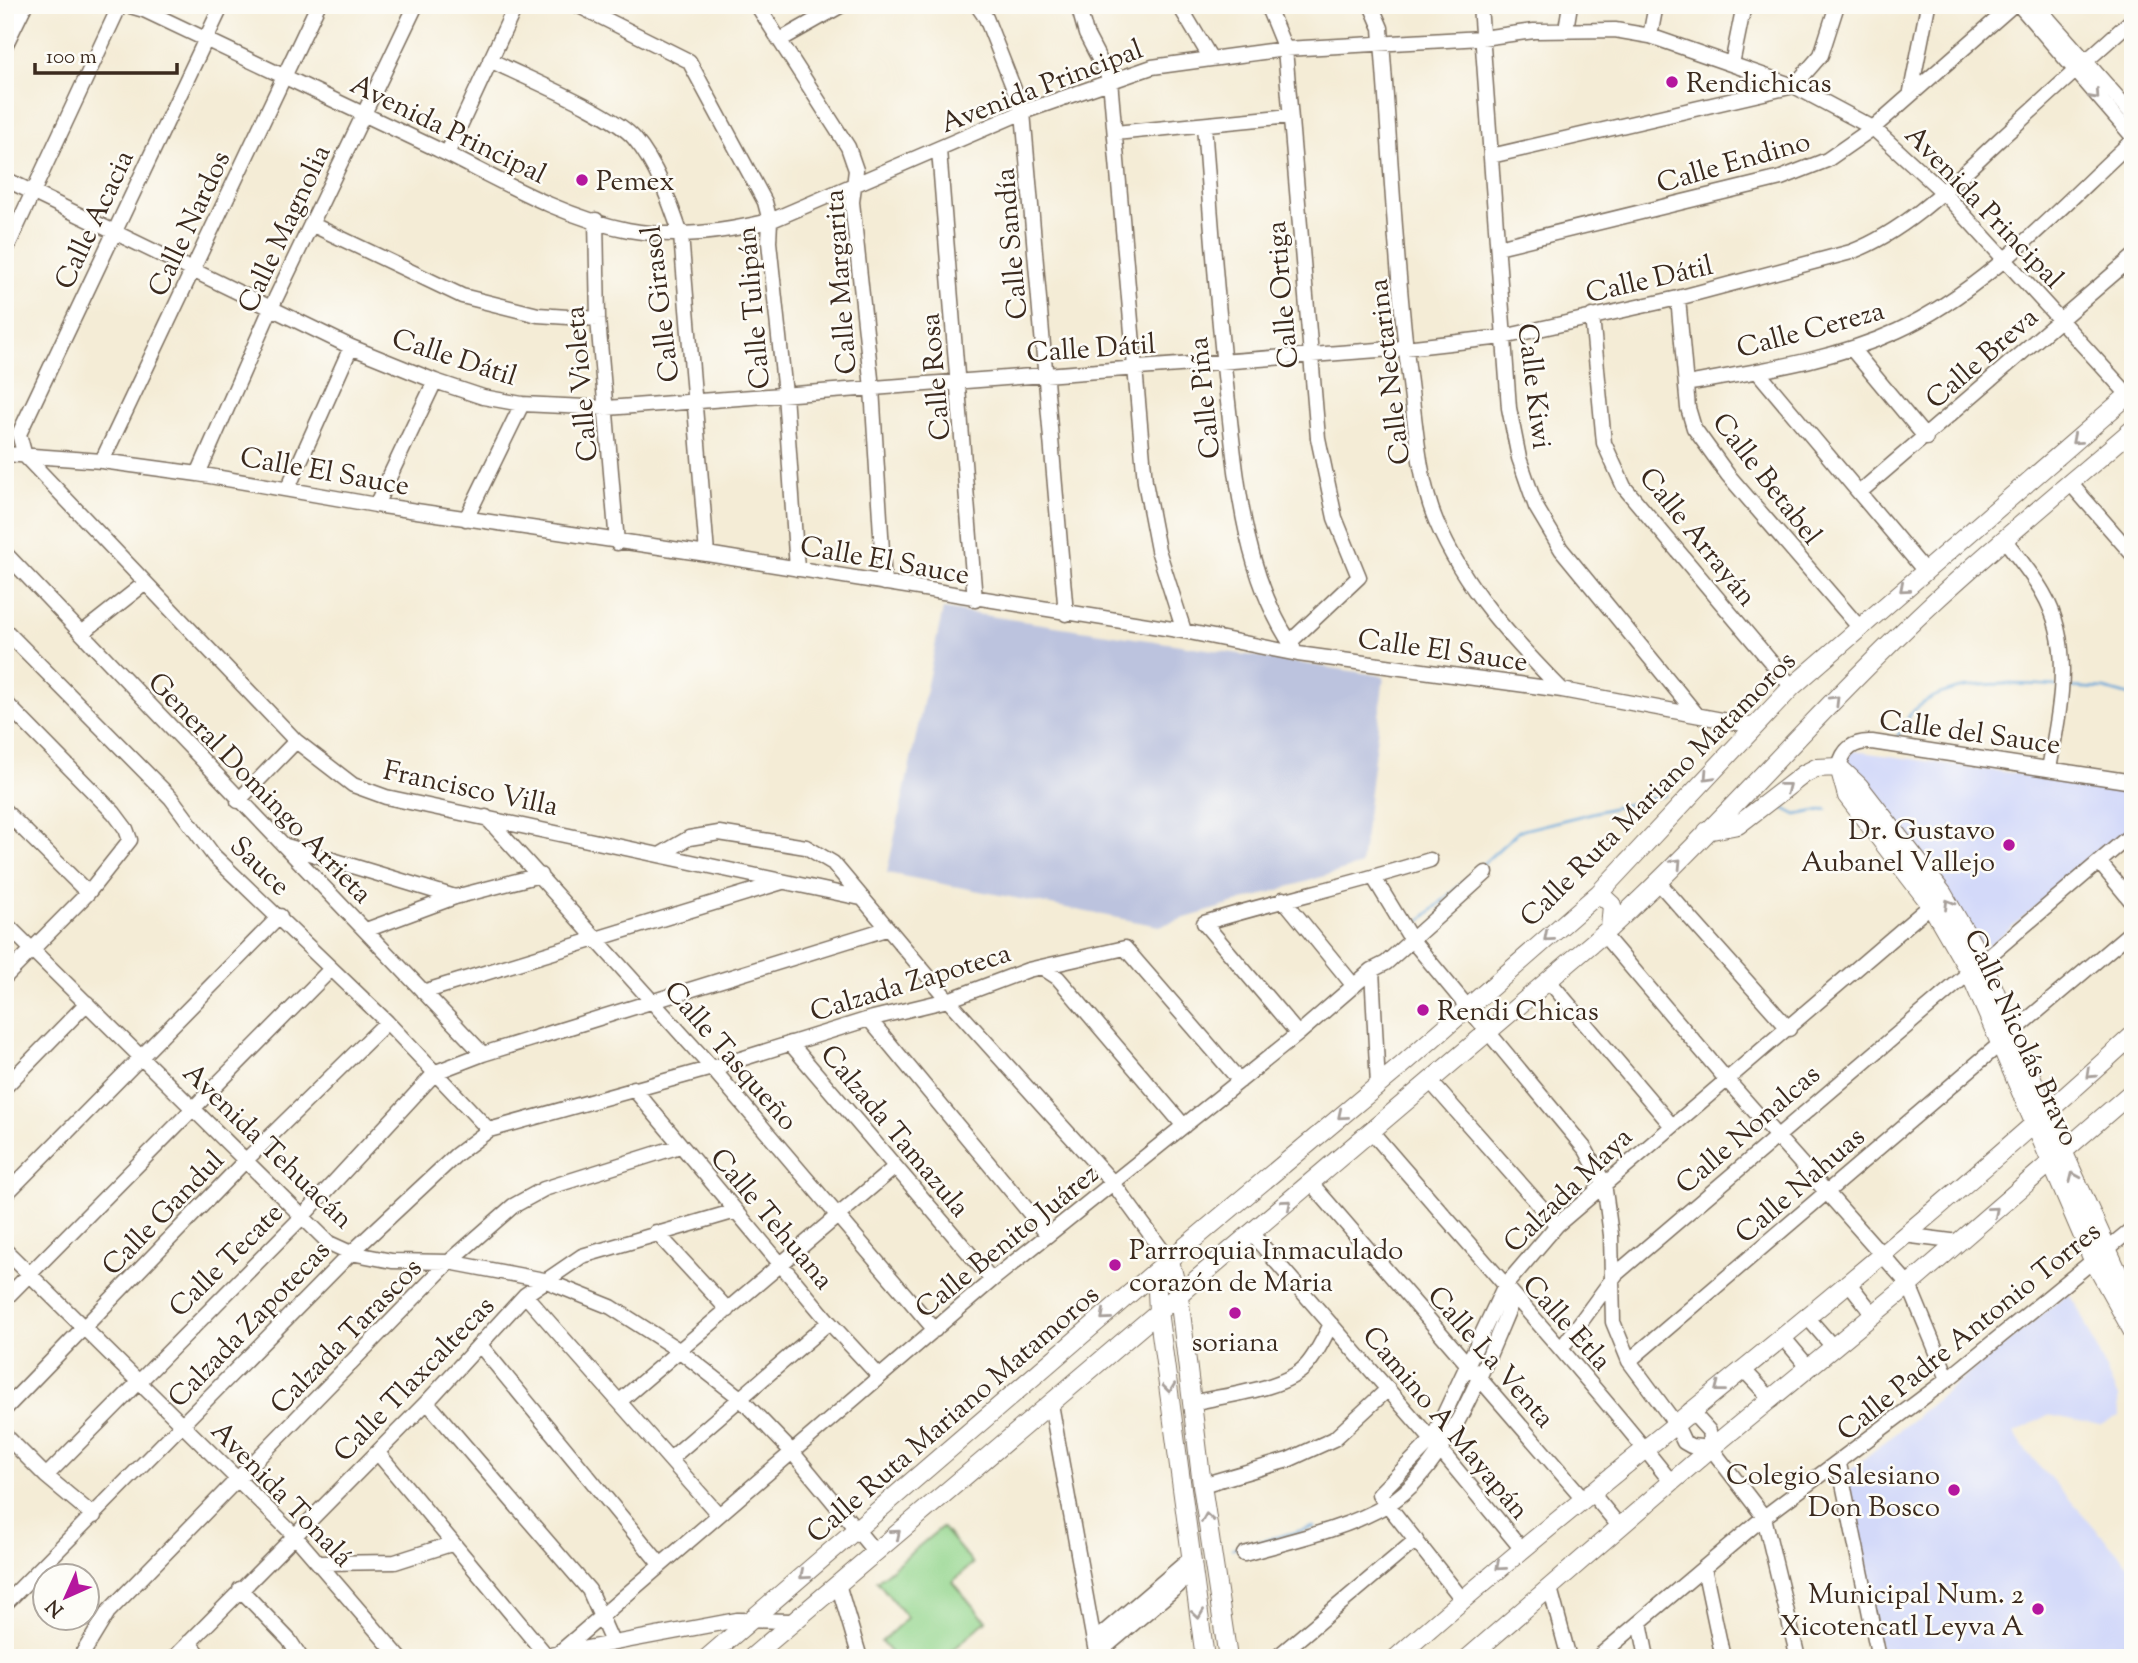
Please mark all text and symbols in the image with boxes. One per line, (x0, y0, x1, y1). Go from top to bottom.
street label: Avenida Principal (935, 31, 1149, 145)
scale bar (35, 32, 177, 76)
text: 100 m (46, 43, 97, 73)
place label: Rendichicas (1686, 65, 1832, 105)
street label: Avenida Principal (343, 66, 553, 196)
marker: Rendichicas (1664, 74, 1680, 90)
one-way arrow (2086, 87, 2099, 100)
street label: Avenida Principal (1894, 117, 2072, 299)
street label: Calle Endino (1652, 123, 1815, 205)
street label: Calle Magnolia (229, 138, 342, 320)
street label: Calle Acacia (46, 144, 145, 296)
street label: Calle Nardos (140, 145, 242, 304)
place label: Pemex (596, 163, 675, 203)
street label: Calle Sandía (986, 166, 1040, 321)
marker: Pemex (574, 172, 590, 188)
street label: Calle Margarita (816, 188, 868, 376)
street label: Calle Ortiga (1258, 219, 1310, 370)
street label: Calle Girasol (633, 223, 691, 384)
street label: Calle Tulipán (728, 225, 782, 391)
street label: Calle Dátil (1582, 247, 1717, 315)
street label: Calle Nectarina (1360, 276, 1422, 467)
street label: Calle Cereza (1733, 292, 1889, 370)
street label: Calle Breva (1918, 299, 2048, 420)
street label: Calle Violeta (556, 304, 610, 463)
street label: Calle Rosa (911, 311, 962, 442)
street label: Calle Dátil (386, 320, 522, 398)
street label: Calle Kiwi (1505, 321, 1561, 452)
street label: Calle Dátil (1025, 326, 1157, 374)
street label: Calle Piña (1180, 335, 1232, 461)
street label: Calle Betabel (1701, 405, 1830, 555)
one-way arrow (2072, 432, 2085, 444)
street label: Calle El Sauce (237, 438, 412, 508)
street label: Calle Arrayán (1628, 460, 1765, 616)
street label: Calle El Sauce (797, 527, 972, 597)
one-way arrow (1899, 580, 1912, 592)
street label: Calle El Sauce (1355, 620, 1530, 684)
street label: Calle Ruta Mariano Matamoros (1512, 643, 1806, 937)
street label: General Domingo Arrieta (137, 664, 380, 914)
one-way arrow (1827, 695, 1840, 708)
street label: Calle del Sauce (1876, 701, 2063, 766)
street label: Francisco Villa (379, 752, 562, 828)
one-way arrow (1703, 768, 1716, 781)
one-way arrow (1779, 783, 1791, 796)
place label: Dr. Gustavo Aubanel Vallejo (1801, 812, 1995, 884)
street label: Sauce (219, 828, 298, 906)
marker: Dr. Gustavo Aubanel Vallejo (2001, 837, 2017, 853)
one-way arrow (1668, 859, 1681, 872)
one-way arrow (1944, 898, 1957, 911)
street label: Calle Nicolás Bravo (1953, 923, 2088, 1153)
one-way arrow (1543, 929, 1556, 941)
street label: Calzada Zapoteca (806, 934, 1016, 1033)
street label: Calle Tasqueño (653, 973, 806, 1141)
place label: Rendi Chicas (1437, 993, 1599, 1033)
marker: Rendi Chicas (1415, 1002, 1431, 1018)
street label: Calzada Tamazula (809, 1037, 978, 1227)
street label: Avenida Tehuacán (172, 1055, 361, 1239)
street label: Calle Nonalcas (1668, 1056, 1830, 1204)
one-way arrow (2085, 1066, 2098, 1079)
one-way arrow (1338, 1107, 1351, 1119)
street label: Calle Nahuas (1727, 1118, 1875, 1254)
street label: Calzada Maya (1496, 1119, 1643, 1263)
street label: Calle Tehuana (699, 1140, 842, 1300)
street label: Calle Gandul (94, 1142, 235, 1286)
street label: Calle Benito Juárez (907, 1156, 1108, 1329)
one-way arrow (2068, 1172, 2082, 1184)
street label: Calle Tecate (161, 1195, 293, 1327)
one-way arrow (1279, 1200, 1292, 1212)
one-way arrow (1986, 1207, 1999, 1219)
street label: Calle Padre Antonio Torres (1829, 1213, 2111, 1452)
street label: Calzada Zapotecas (160, 1232, 341, 1418)
place label: Parrroquia Inmaculado corazón de Maria (1129, 1232, 1403, 1304)
street label: Calzada Tarascos (262, 1250, 432, 1424)
marker: Parrroquia Inmaculado corazón de Maria (1107, 1257, 1123, 1273)
street label: Calle Etla (1512, 1267, 1620, 1381)
street label: Calle Ruta Mariano Matamoros (799, 1277, 1109, 1554)
street label: Calle La Venta (1417, 1278, 1563, 1438)
street label: Calle Tlaxcaltecas (325, 1288, 505, 1472)
marker: soriana (1227, 1305, 1243, 1321)
one-way arrow (1100, 1308, 1113, 1320)
street label: Camino A Mayapán (1352, 1318, 1538, 1530)
place label: soriana (1191, 1324, 1279, 1364)
one-way arrow (1715, 1379, 1727, 1392)
one-way arrow (1161, 1382, 1176, 1394)
street label: Avenida Tonalá (201, 1413, 361, 1577)
place label: Colegio Salesiano Don Bosco (1726, 1457, 1940, 1529)
marker: Colegio Salesiano Don Bosco (1946, 1482, 1962, 1498)
one-way arrow (1200, 1512, 1215, 1523)
one-way arrow (888, 1530, 901, 1542)
one-way arrow (1495, 1558, 1508, 1570)
north arrow (32, 1562, 102, 1632)
one-way arrow (800, 1567, 813, 1579)
place label: Municipal Num. 2 Xicotencatl Leyva A (1780, 1576, 2024, 1648)
text: N (41, 1592, 71, 1622)
marker: Municipal Num. 2 Xicotencatl Leyva A (2030, 1601, 2046, 1617)
one-way arrow (1190, 1608, 1205, 1619)

